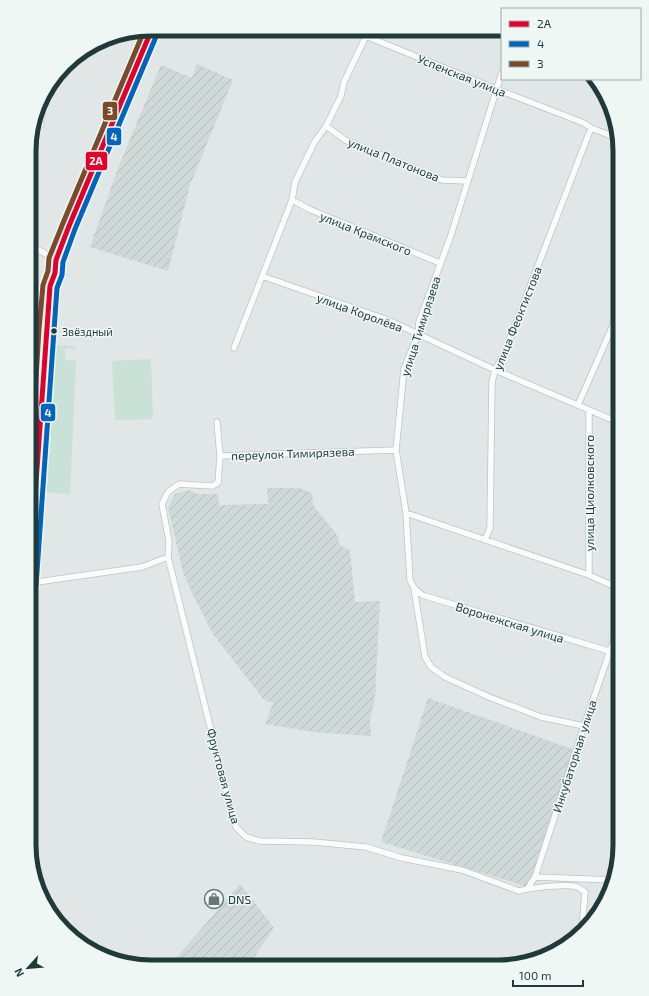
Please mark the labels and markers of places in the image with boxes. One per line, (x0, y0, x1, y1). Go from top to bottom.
place label: Звёздный (62, 325, 113, 338)
marker: Звёздный (49, 326, 59, 336)
shop icon: DNS (203, 888, 225, 910)
place label: DNS (228, 892, 251, 906)

